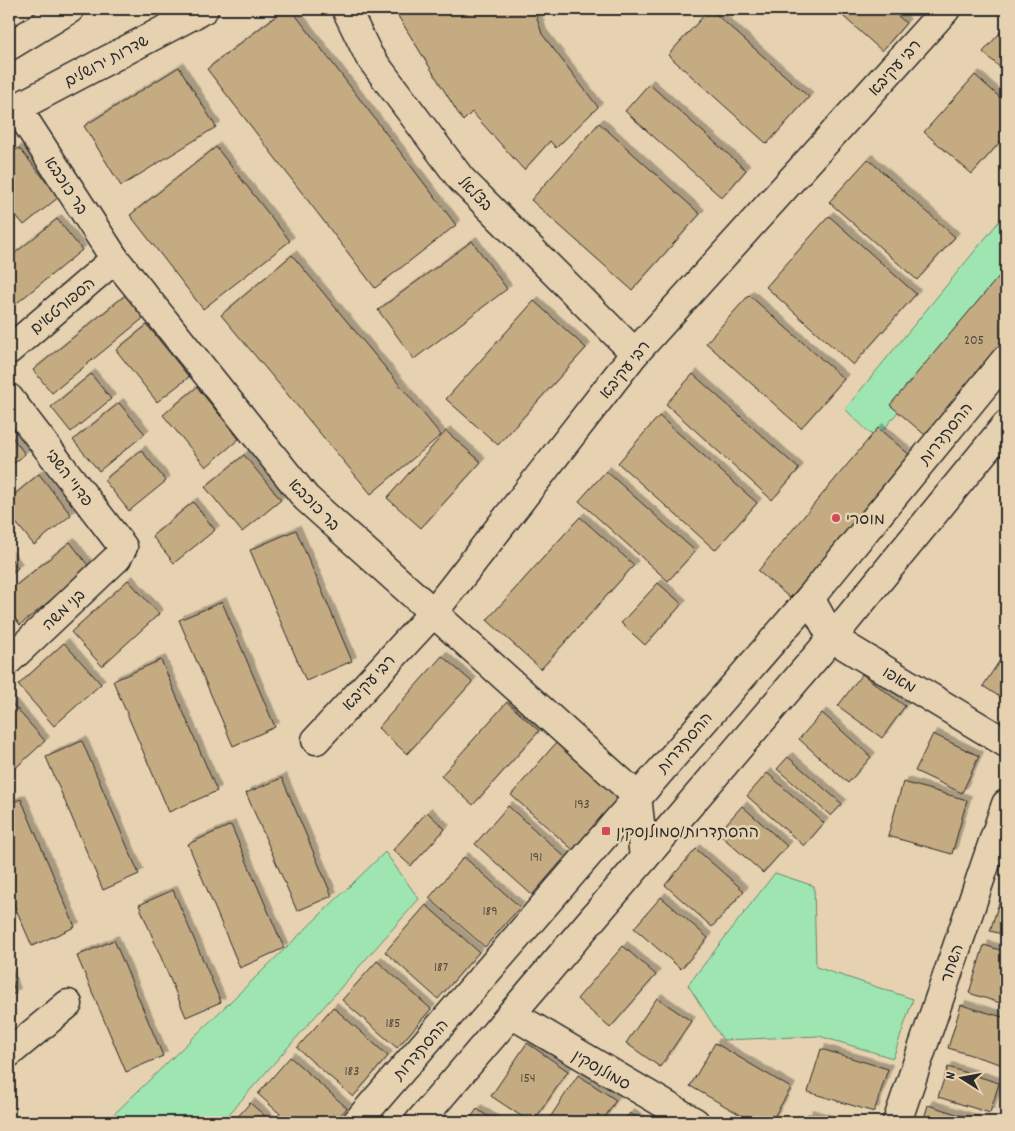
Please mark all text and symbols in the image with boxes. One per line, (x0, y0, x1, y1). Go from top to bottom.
street label: שדרות ירושלים (61, 30, 154, 94)
street label: רבי עקיבא (864, 35, 928, 102)
street label: בר כוכבא (38, 153, 92, 220)
street label: בצלאל (452, 172, 497, 218)
street label: הספורטאים (26, 273, 101, 341)
house number: 205 (964, 331, 984, 351)
street label: רבי עקיבא (595, 336, 657, 405)
street label: ההסתדרות (914, 398, 979, 472)
street label: פדויי השבי (39, 445, 97, 512)
street label: בר כוכבא (282, 474, 344, 537)
place label: מוסרי (846, 509, 885, 532)
marker: מוסרי (830, 512, 842, 524)
street label: בני משה (38, 585, 91, 637)
street label: רבי עקיבא (338, 650, 402, 717)
street label: מאפו (877, 662, 920, 700)
street label: ההסתדרות (652, 708, 719, 780)
house number: 193 (574, 795, 590, 815)
place label: ההסתדרות/סמולנסקין (616, 822, 759, 845)
marker: ההסתדרות/סמולנסקין (600, 825, 612, 837)
house number: 191 (530, 848, 542, 868)
house number: 189 (482, 902, 498, 922)
street label: השחר (936, 941, 971, 986)
house number: 187 (434, 958, 448, 978)
house number: 185 (385, 1014, 401, 1034)
street label: ההסתדרות (388, 1015, 455, 1087)
street label: סמולנסקין (567, 1045, 634, 1097)
north arrow (938, 1054, 988, 1104)
house number: 183 (345, 1062, 359, 1082)
house number: 154 (520, 1069, 536, 1089)
text: N (941, 1071, 962, 1081)

